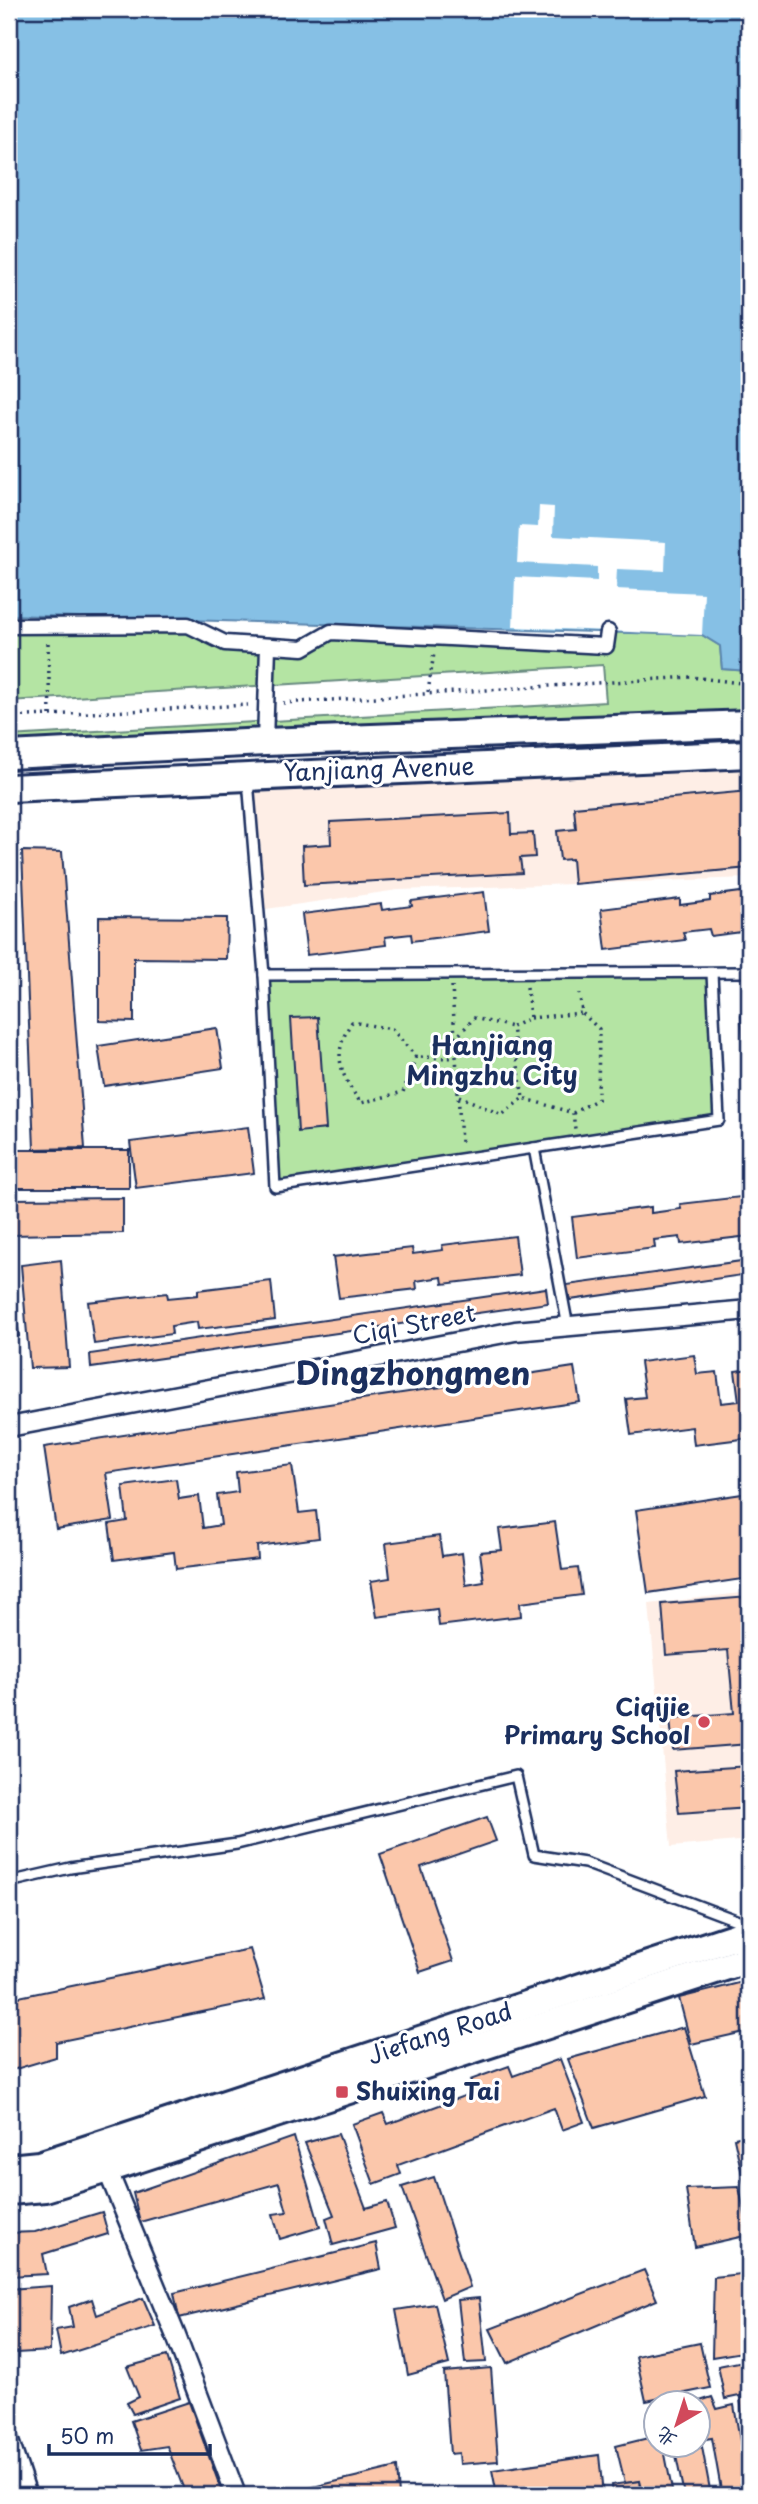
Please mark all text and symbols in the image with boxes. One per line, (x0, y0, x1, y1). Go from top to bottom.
street label: Yanjiang Avenue (283, 747, 475, 789)
district label: Hanjiang Mingzhu City (406, 1025, 578, 1094)
street label: Ciqi Street (349, 1293, 479, 1353)
district label: Dingzhongmen (296, 1348, 530, 1396)
place label: Ciqijie Primary School (504, 1688, 690, 1752)
marker: Ciqijie Primary School (696, 1714, 712, 1730)
street label: Jiefang Road (362, 1992, 516, 2072)
place label: Shuixing Tai (356, 2072, 500, 2108)
marker: Shuixing Tai (334, 2084, 350, 2100)
north arrow (642, 2388, 712, 2458)
scale bar (49, 2413, 210, 2457)
text: 50 m (60, 2419, 114, 2451)
text: 北 (649, 2421, 682, 2455)

